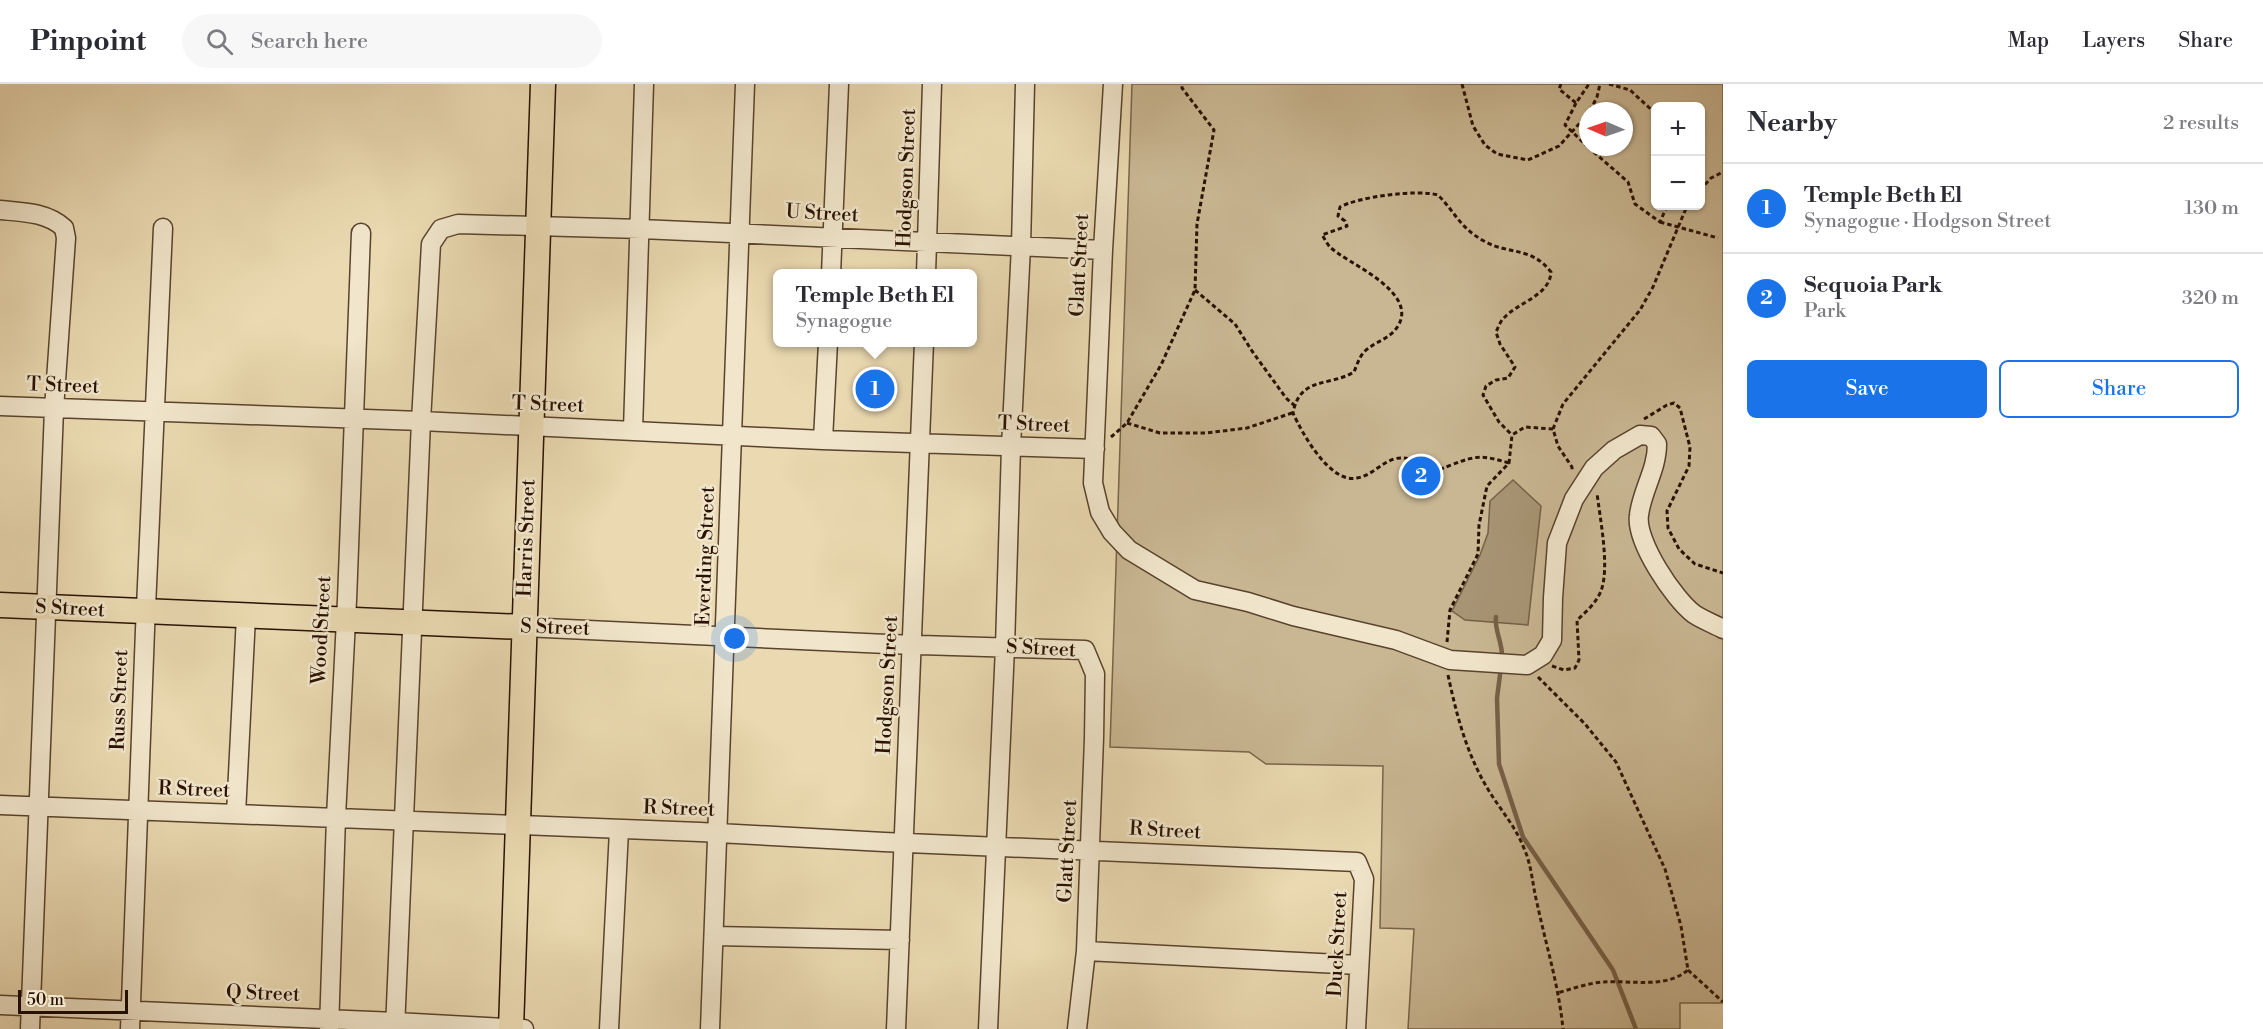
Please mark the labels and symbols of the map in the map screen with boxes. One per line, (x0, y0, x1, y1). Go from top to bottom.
north arrow (1579, 102, 1633, 156)
street label: Hodgson Street (892, 108, 922, 248)
street label: U Street (785, 200, 859, 228)
street label: Glatt Street (1065, 213, 1095, 317)
pin: 1 (856, 366, 894, 412)
street label: T Street (26, 372, 100, 400)
street label: T Street (511, 391, 585, 419)
street label: T Street (997, 411, 1071, 439)
pin: 2 (1402, 454, 1440, 498)
street label: Harris Street (512, 479, 542, 597)
street label: Everding Street (691, 486, 721, 626)
street label: Wood Street (307, 575, 337, 686)
street label: S Street (34, 595, 106, 623)
street label: S Street (520, 614, 590, 642)
street label: Hodgson Street (872, 615, 904, 755)
your location (720, 624, 749, 653)
street label: S Street (1005, 635, 1077, 663)
street label: Russ Street (106, 649, 134, 751)
street label: R Street (157, 776, 231, 804)
street label: R Street (642, 795, 716, 823)
street label: Glatt Street (1053, 799, 1083, 903)
street label: R Street (1128, 817, 1202, 845)
street label: Duck Street (1323, 890, 1353, 998)
street label: Q Street (226, 980, 300, 1008)
scale bar (18, 987, 128, 1014)

